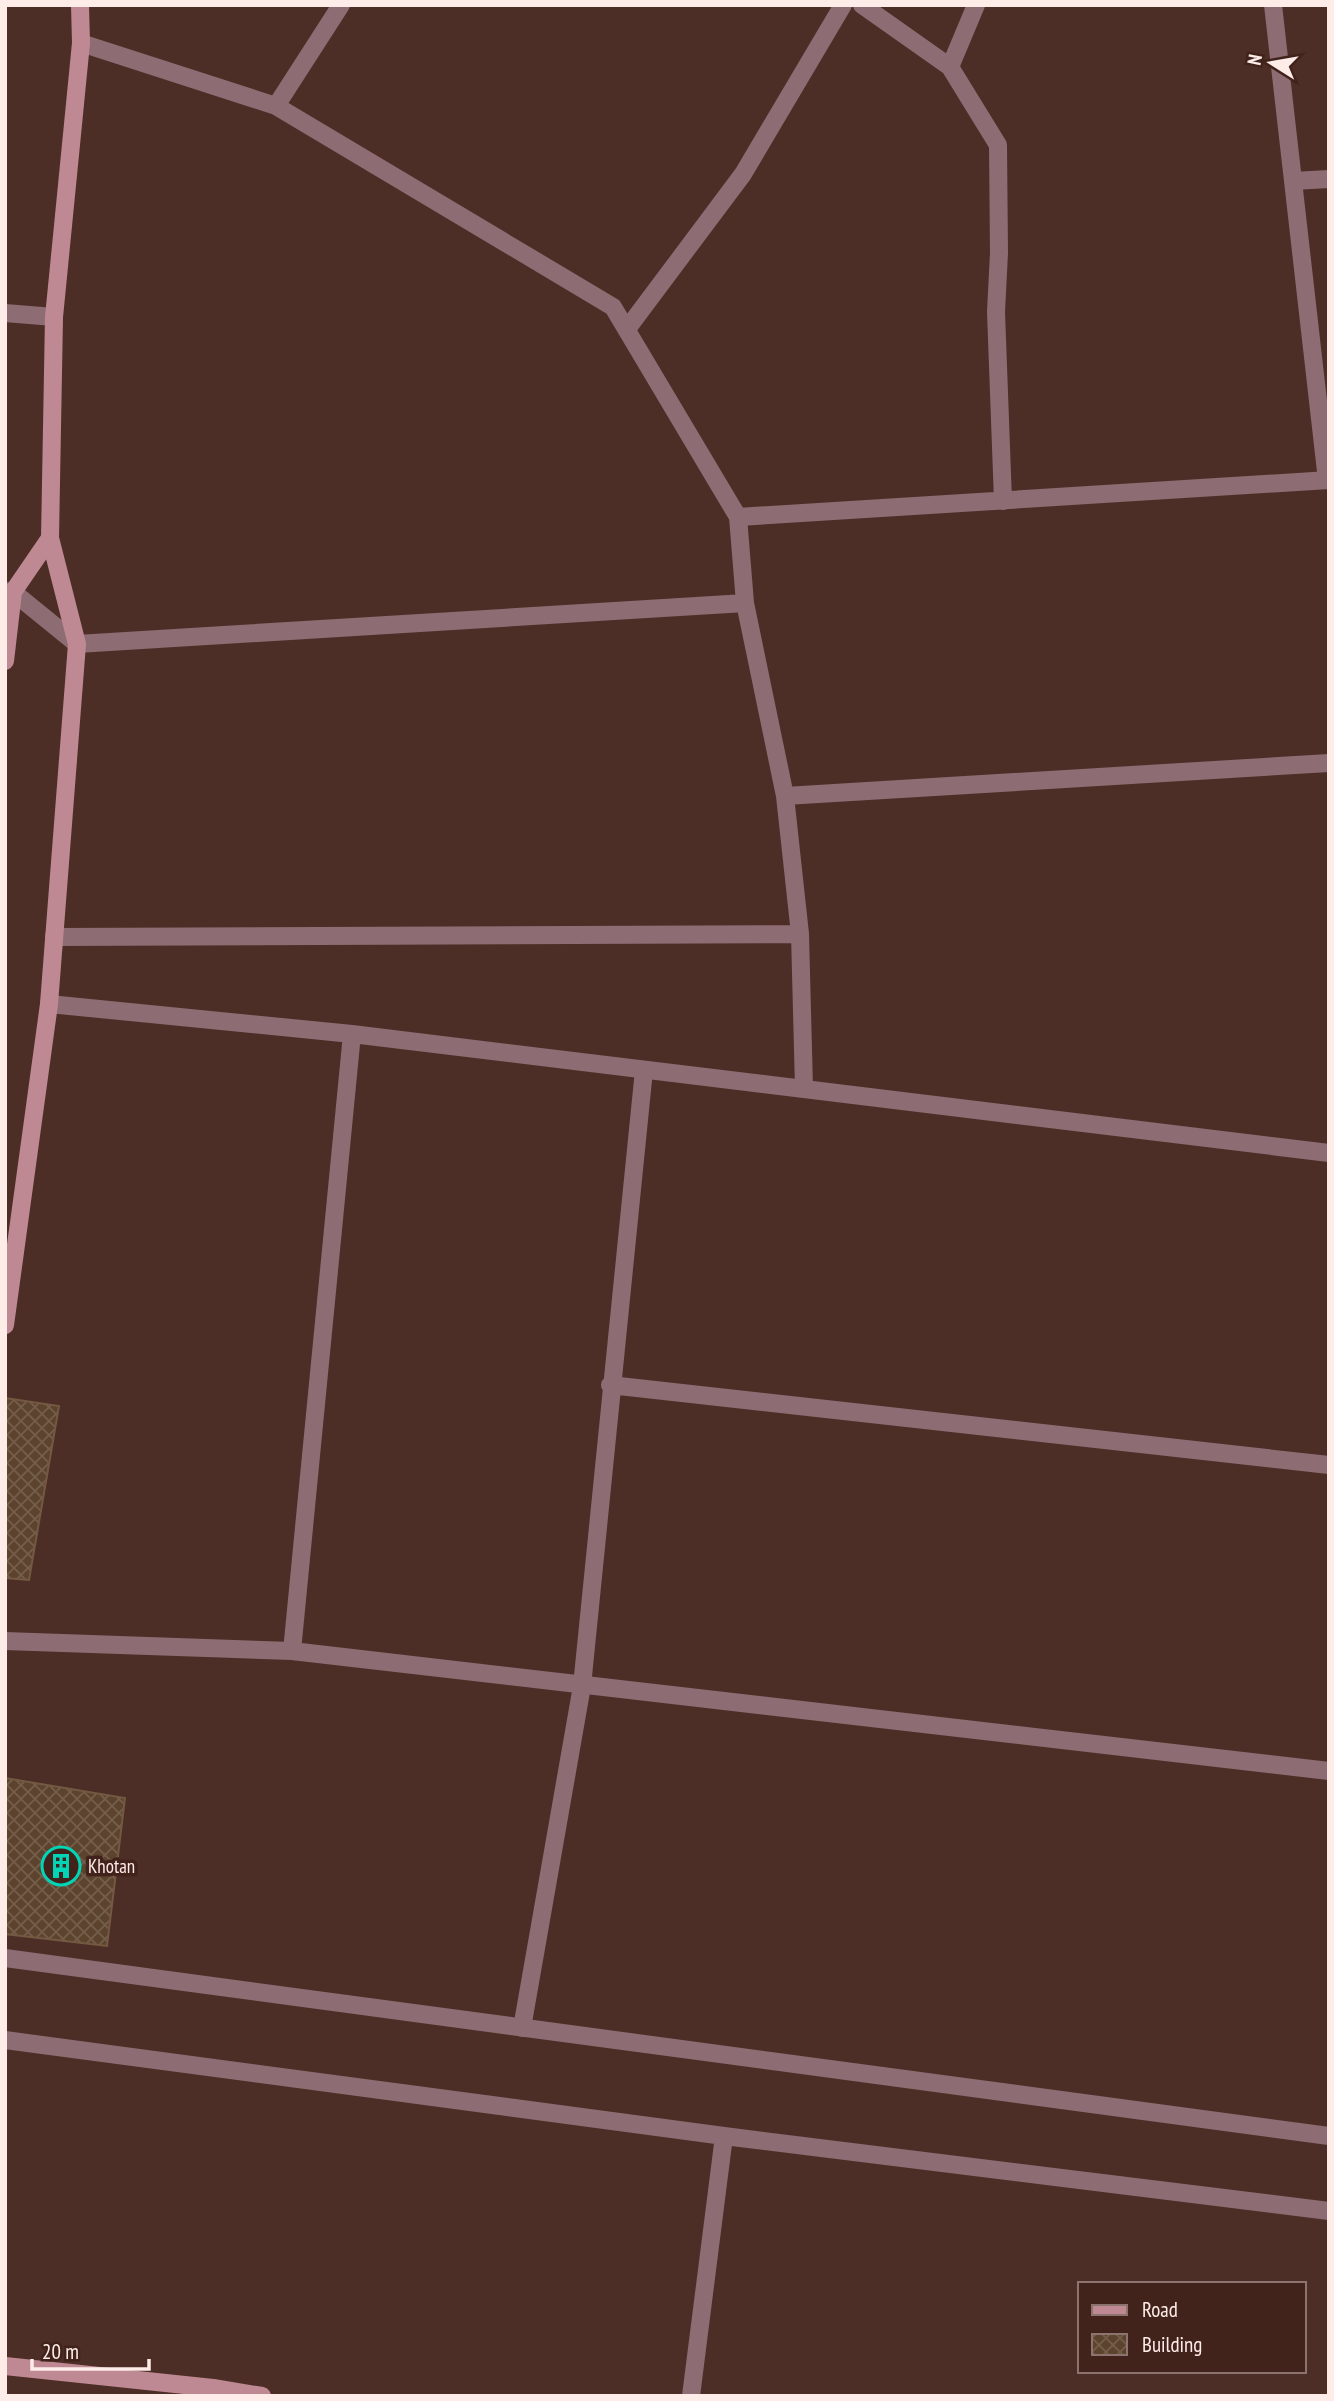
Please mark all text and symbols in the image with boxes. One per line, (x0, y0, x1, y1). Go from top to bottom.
north arrow (1236, 28, 1306, 98)
text: N (1242, 52, 1267, 67)
building icon: Khotan (40, 1845, 82, 1887)
place label: Khotan (88, 1854, 135, 1878)
legend (1078, 2282, 1306, 2373)
text: Road (1142, 2296, 1178, 2323)
scale bar (32, 2328, 149, 2372)
text: Building (1142, 2331, 1202, 2358)
text: 20 m (42, 2338, 79, 2365)

